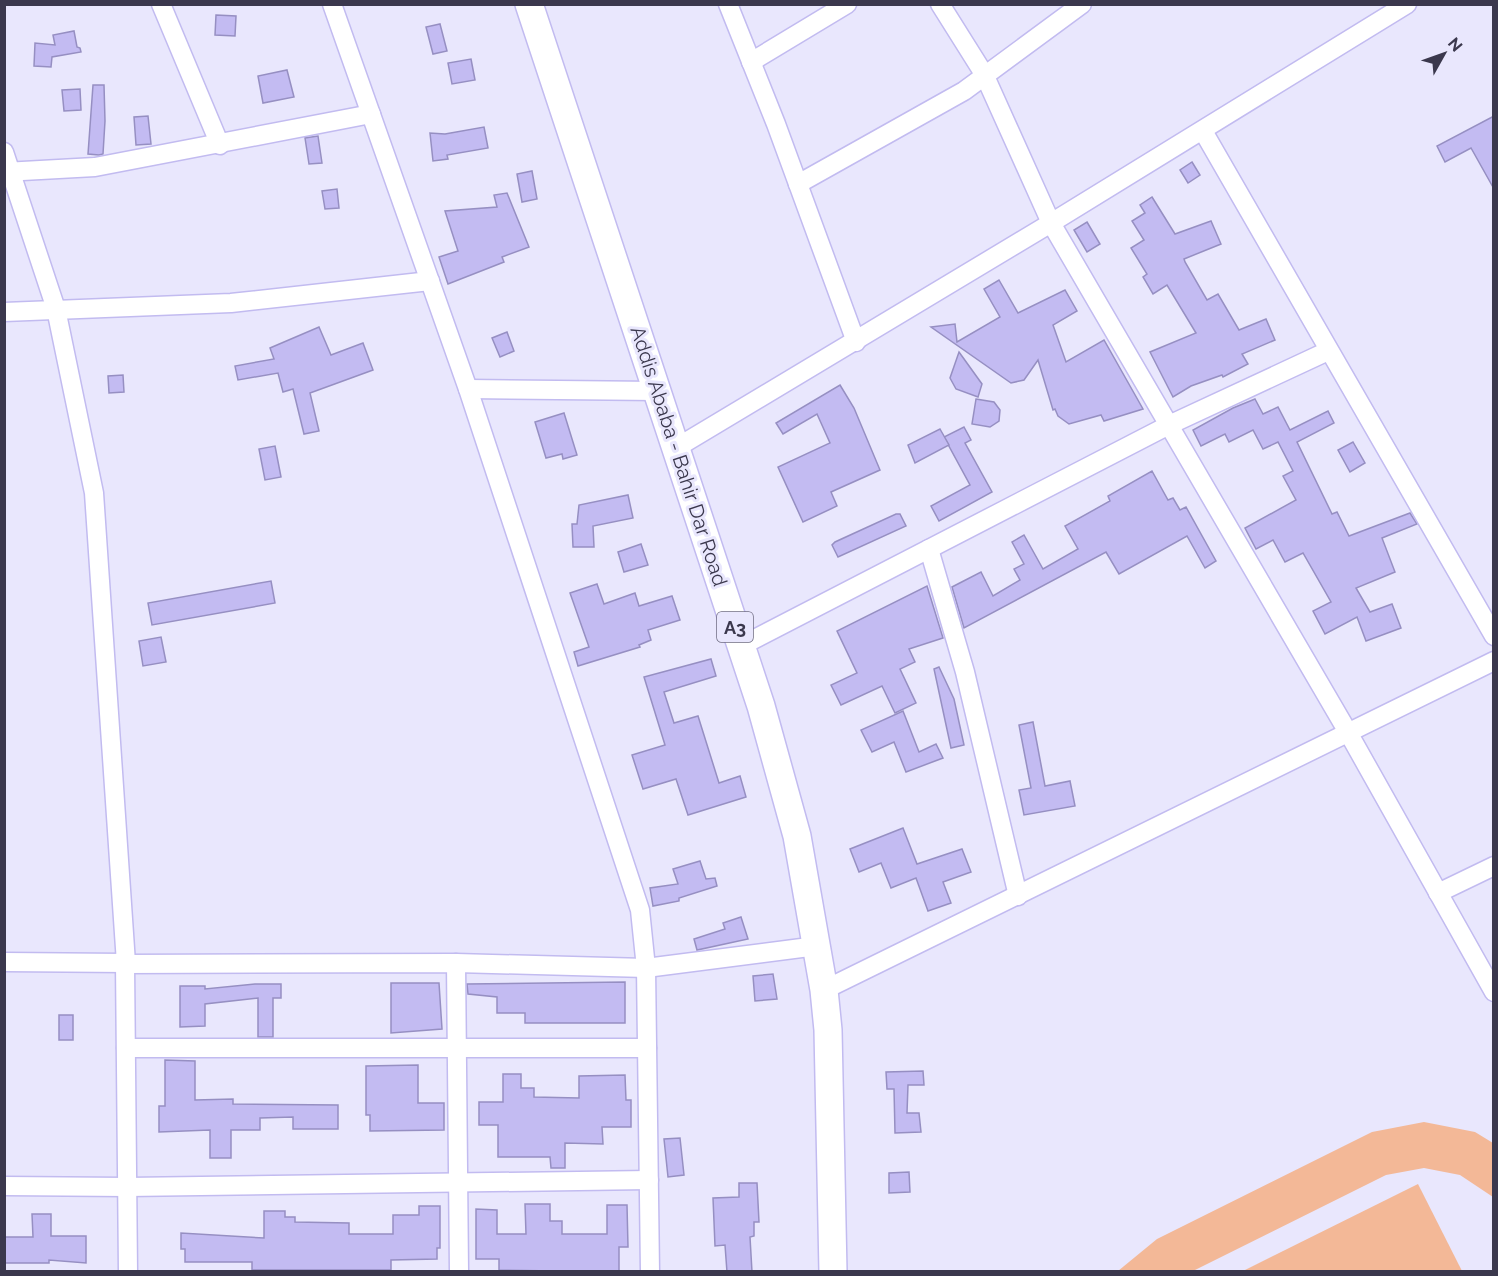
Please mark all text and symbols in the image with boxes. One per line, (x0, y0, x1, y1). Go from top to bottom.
north arrow (1414, 24, 1474, 84)
text: N (1444, 34, 1466, 55)
street label: Addis Ababa - Bahir Dar Road (626, 323, 732, 589)
road number: A3 (717, 612, 753, 642)

